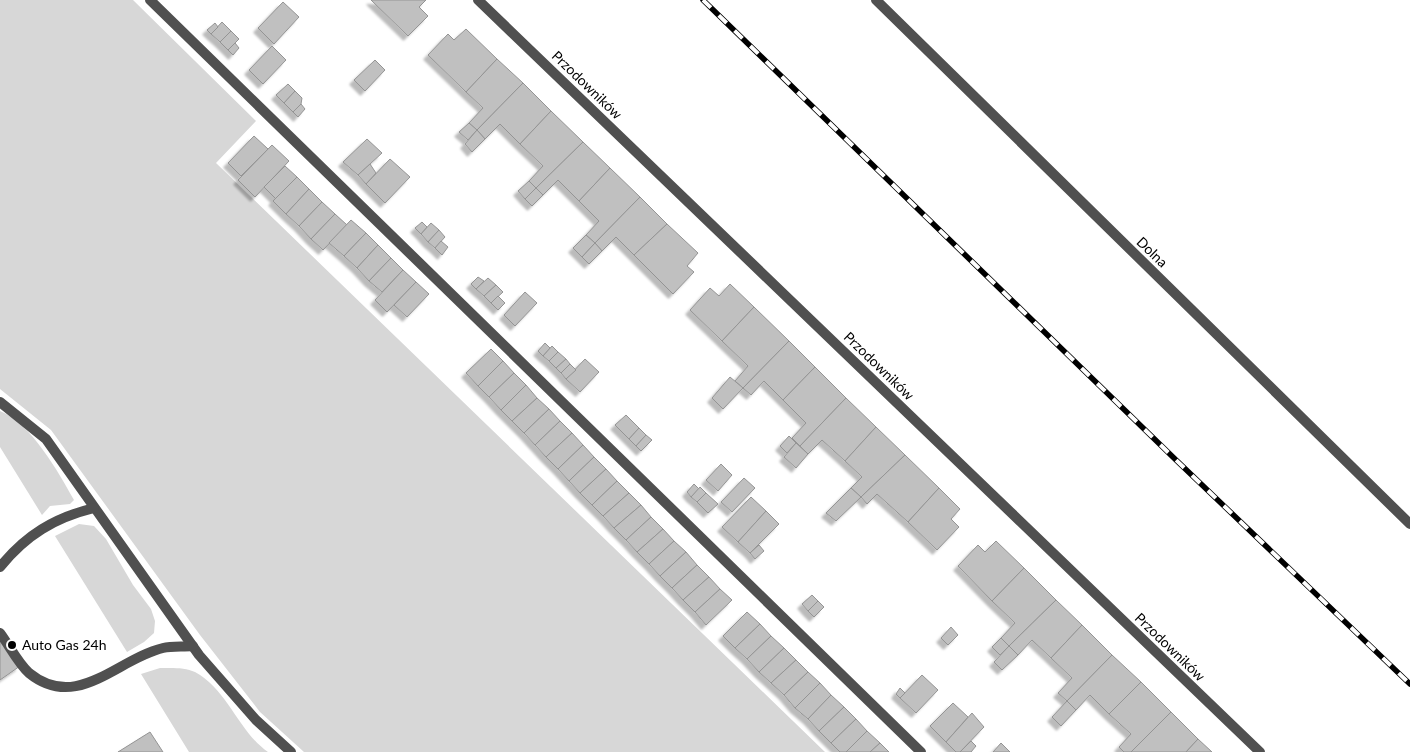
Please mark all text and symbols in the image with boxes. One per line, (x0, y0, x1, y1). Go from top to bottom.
street label: Przodowników (549, 47, 626, 122)
street label: Dolna (1133, 233, 1171, 270)
street label: Przodowników (841, 328, 918, 403)
street label: Przodowników (1132, 609, 1209, 684)
place label: Auto Gas 24h (22, 636, 106, 653)
marker: Auto Gas 24h (6, 639, 18, 651)

